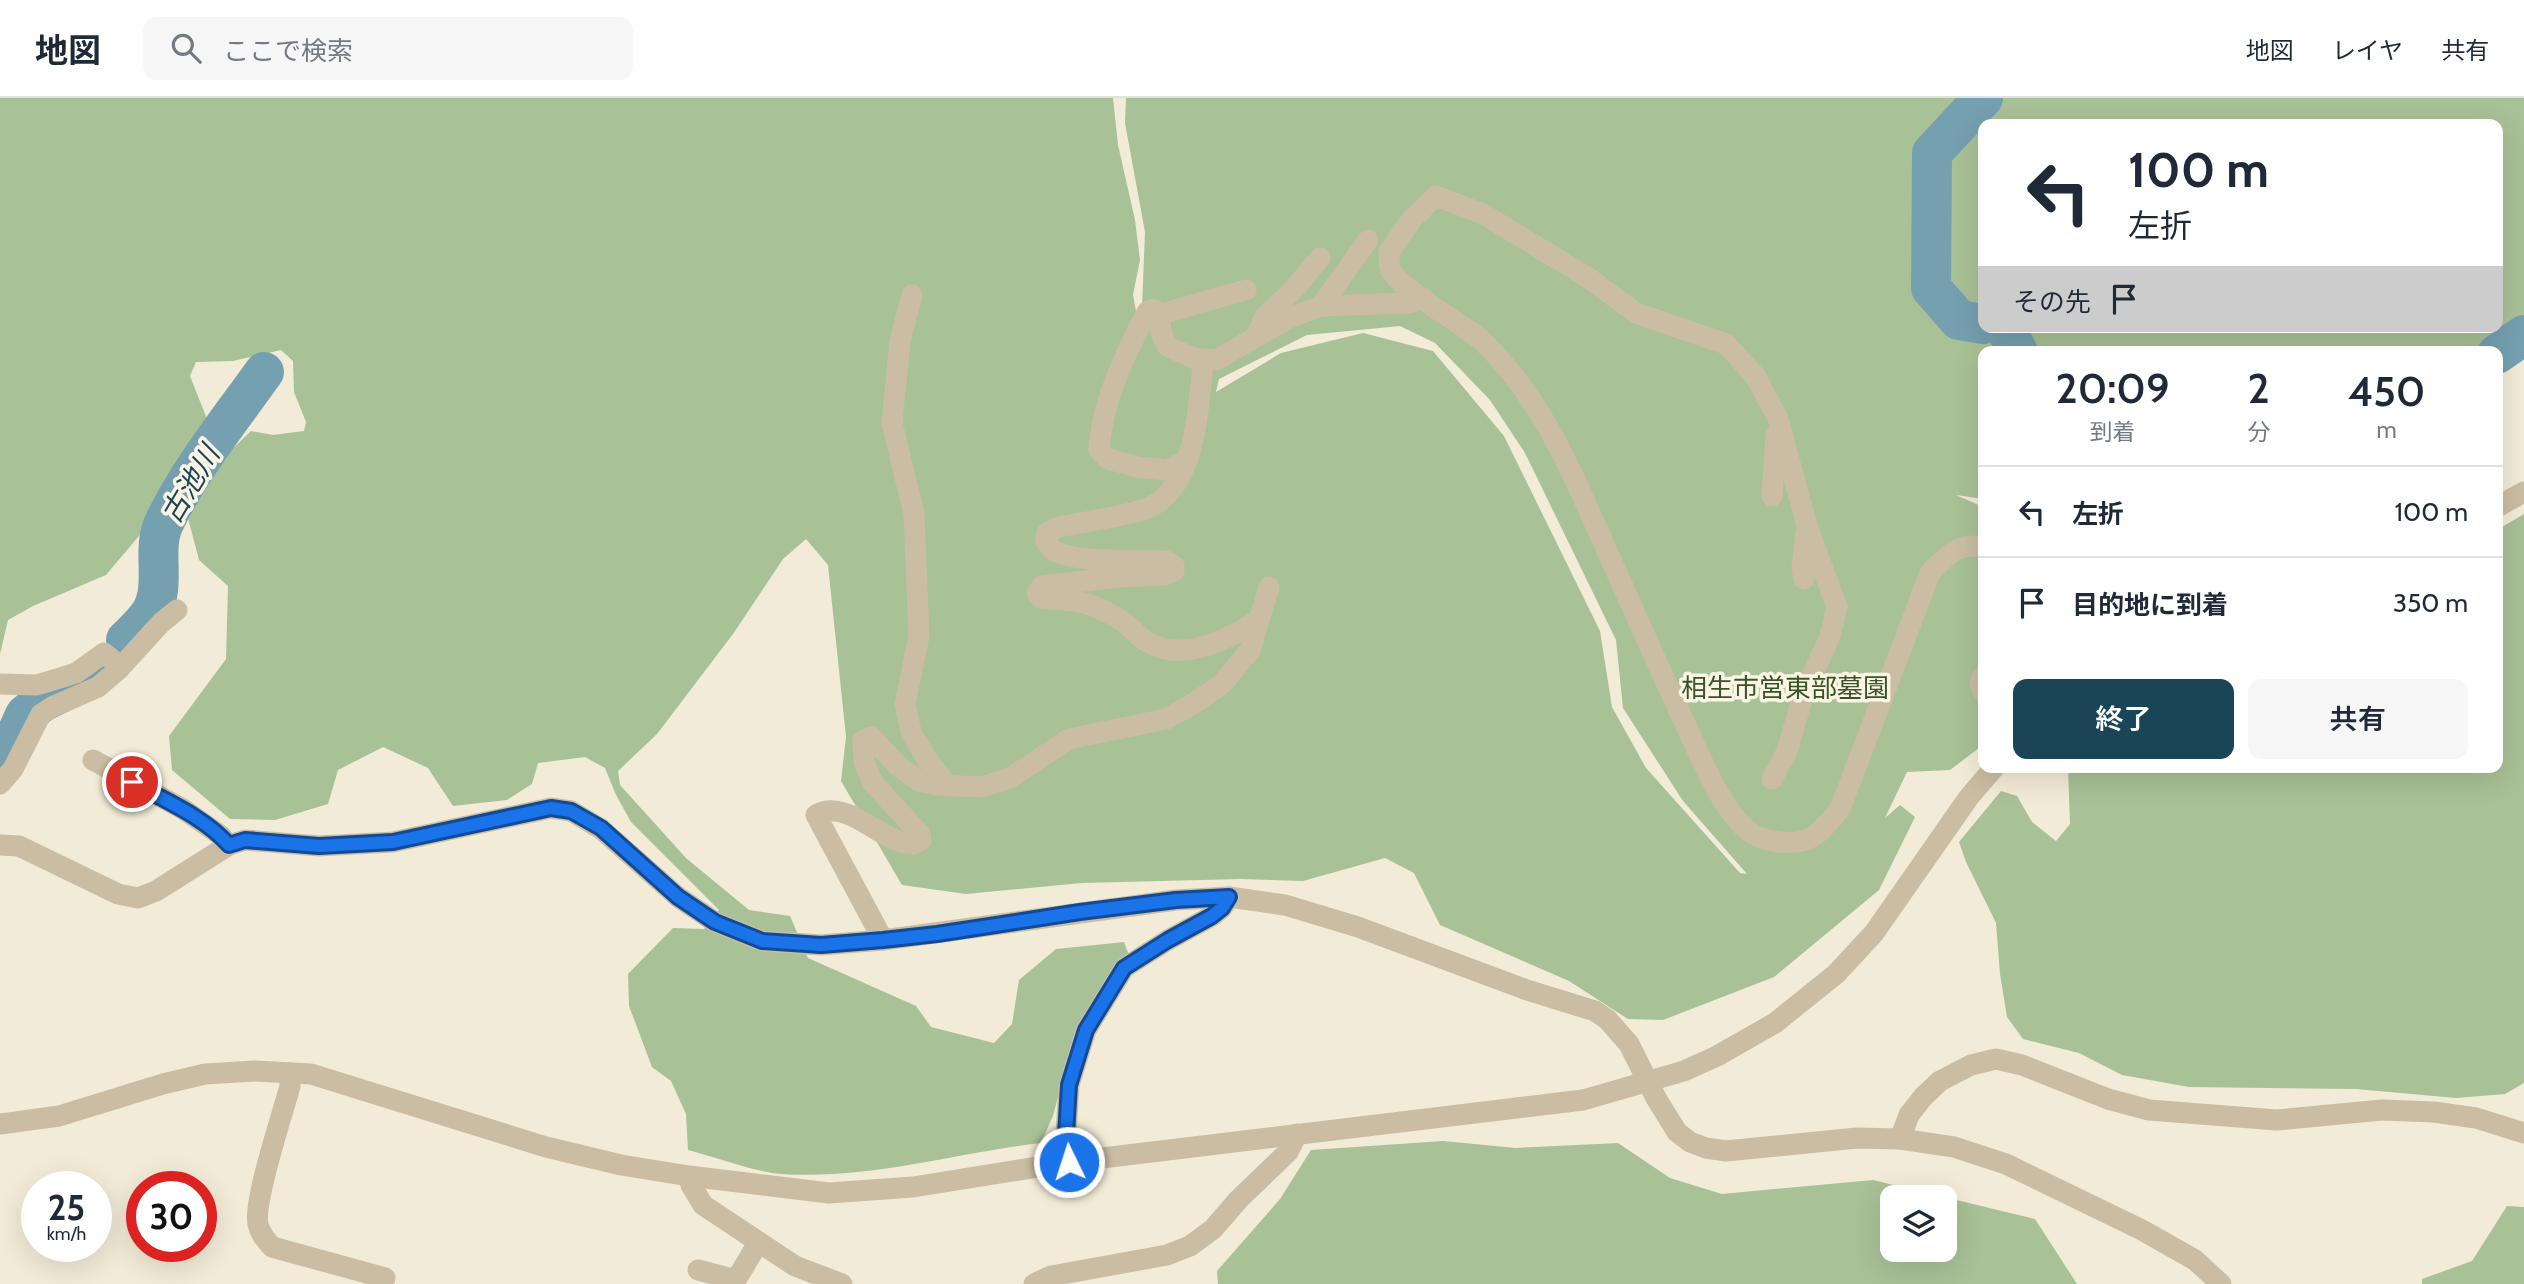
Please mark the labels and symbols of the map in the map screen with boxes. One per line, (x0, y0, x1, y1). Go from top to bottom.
water label: 古池川 (154, 437, 228, 529)
park label: 相生市営東部墓園 (1681, 672, 1889, 704)
pin (102, 752, 162, 812)
position arrow (1032, 1125, 1106, 1199)
speed limit sign: 30 (126, 1171, 217, 1262)

